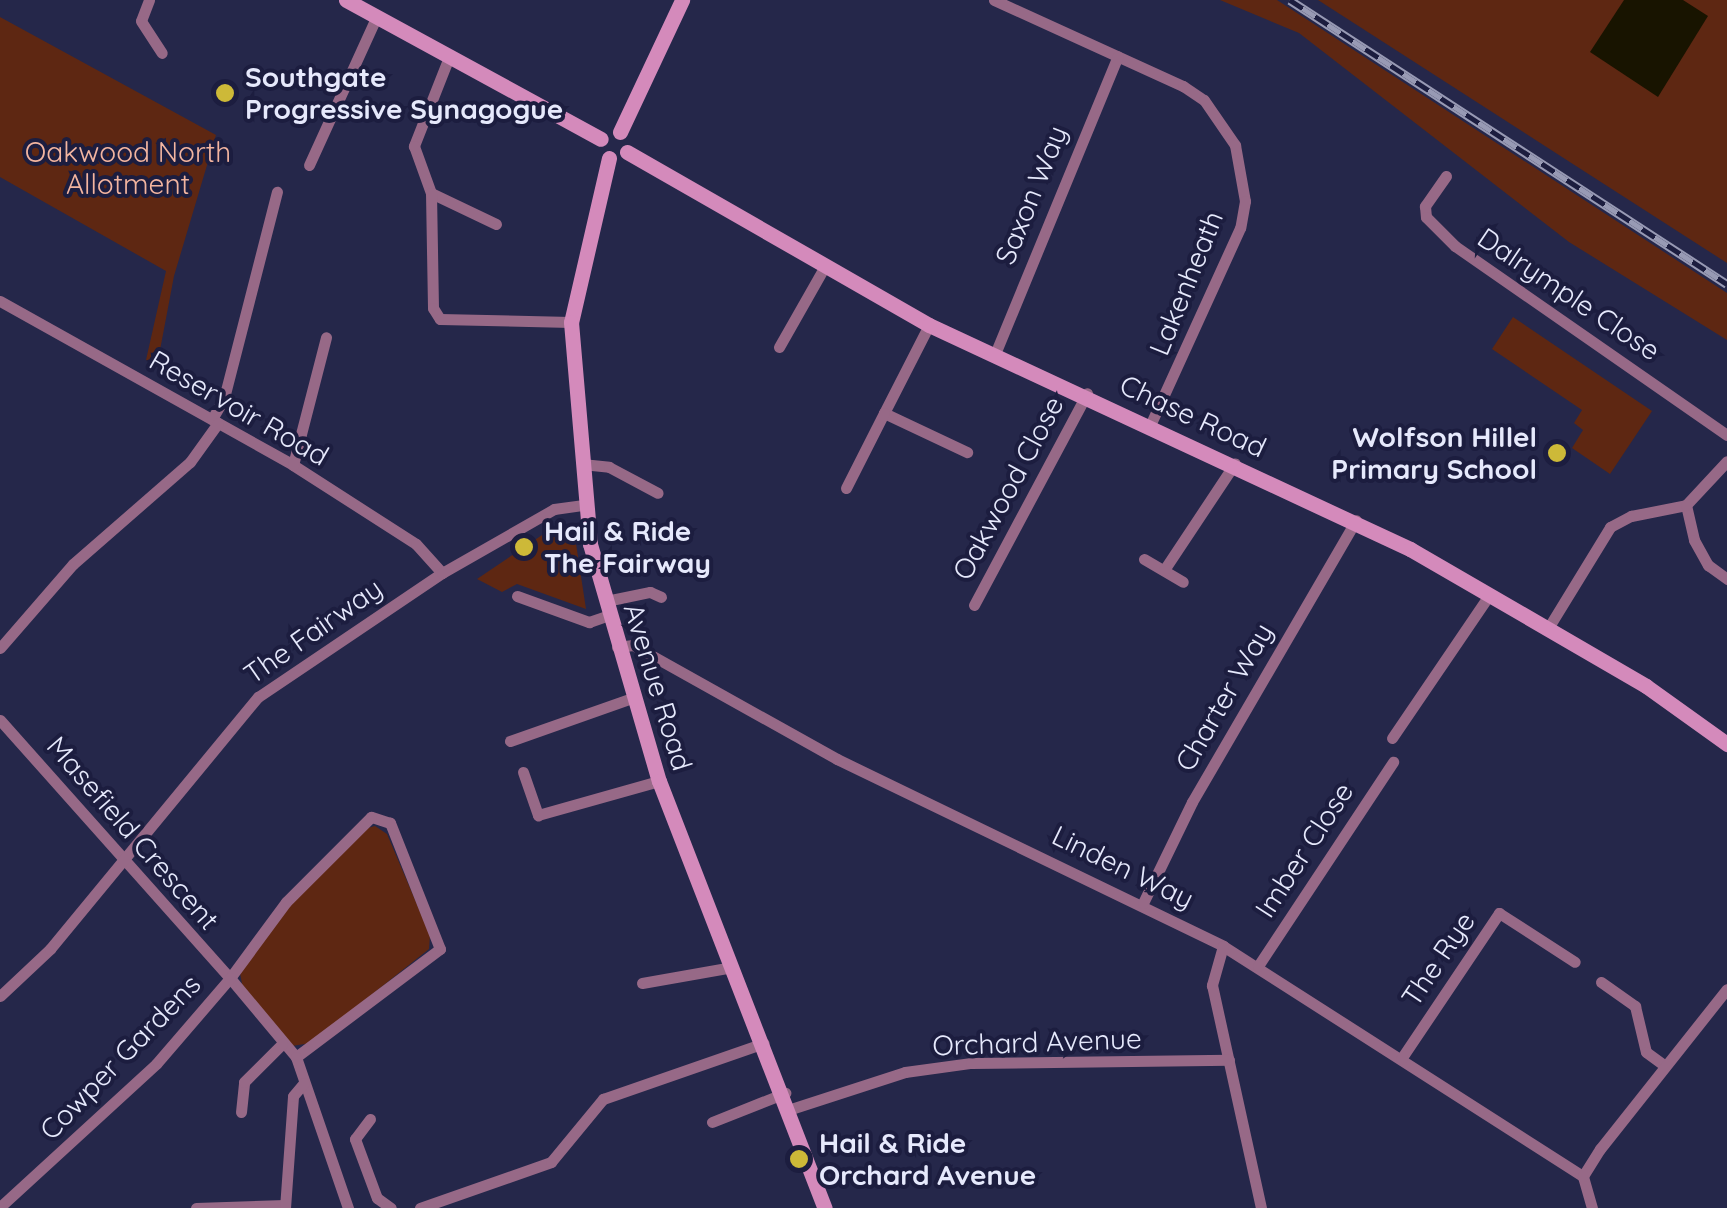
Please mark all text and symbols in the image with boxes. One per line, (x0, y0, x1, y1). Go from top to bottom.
place label: Southgate Progressive Synagogue (245, 60, 563, 126)
marker: Southgate Progressive Synagogue (214, 82, 236, 104)
street label: Saxon Way (988, 121, 1074, 269)
park label: Oakwood North Allotment (25, 135, 231, 201)
street label: Lakenheath (1142, 206, 1230, 360)
street label: Dalrymple Close (1471, 221, 1667, 367)
street label: Reservoir Road (144, 343, 334, 473)
street label: Chase Road (1115, 368, 1271, 464)
street label: Oakwood Close (945, 390, 1071, 586)
place label: Wolfson Hillel Primary School (1331, 420, 1537, 486)
marker: Wolfson Hillel Primary School (1546, 442, 1568, 464)
place label: Hail & Ride The Fairway (544, 514, 711, 580)
marker: Hail & Ride The Fairway (513, 536, 535, 558)
street label: The Fairway (238, 571, 388, 691)
street label: Avenue Road (617, 599, 699, 775)
street label: Charter Way (1168, 617, 1280, 777)
street label: Masefield Crescent (40, 729, 226, 937)
street label: Imber Close (1248, 776, 1360, 924)
street label: Linden Way (1047, 818, 1199, 916)
street label: The Rye (1394, 905, 1482, 1013)
street label: Cowper Gardens (33, 967, 207, 1147)
street label: Orchard Avenue (932, 1022, 1142, 1062)
place label: Hail & Ride Orchard Avenue (819, 1126, 1036, 1192)
marker: Hail & Ride Orchard Avenue (788, 1148, 810, 1170)

